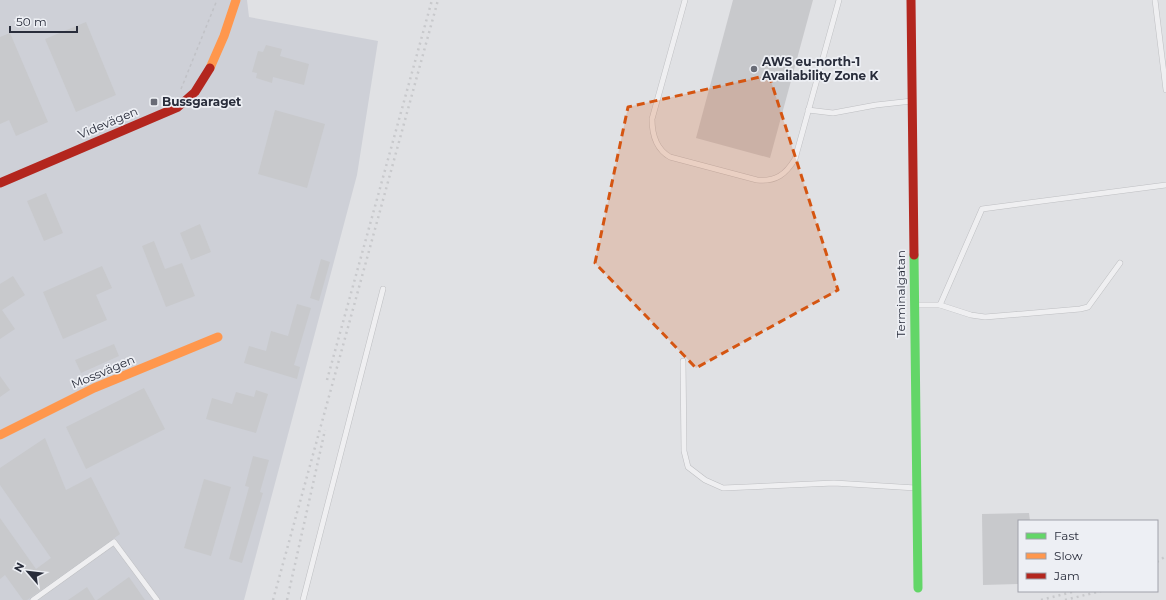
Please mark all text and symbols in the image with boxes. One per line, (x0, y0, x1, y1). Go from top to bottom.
scale bar (10, 8, 77, 34)
text: 50 m (16, 14, 47, 29)
place label: AWS eu-north-1 Availability Zone K (761, 54, 880, 83)
marker: AWS eu-north-1 Availability Zone K (749, 64, 759, 74)
place label: Bussgaraget (162, 94, 242, 109)
marker: Bussgaraget (149, 97, 159, 107)
street label: Videvägen (76, 103, 140, 142)
street label: Terminalgatan (893, 250, 908, 338)
street label: Mossvägen (69, 351, 137, 392)
legend (1018, 520, 1158, 592)
text: Fast (1054, 528, 1079, 543)
text: Slow (1054, 548, 1083, 563)
north arrow (8, 552, 48, 592)
text: N (11, 560, 27, 575)
text: Jam (1053, 568, 1080, 583)

